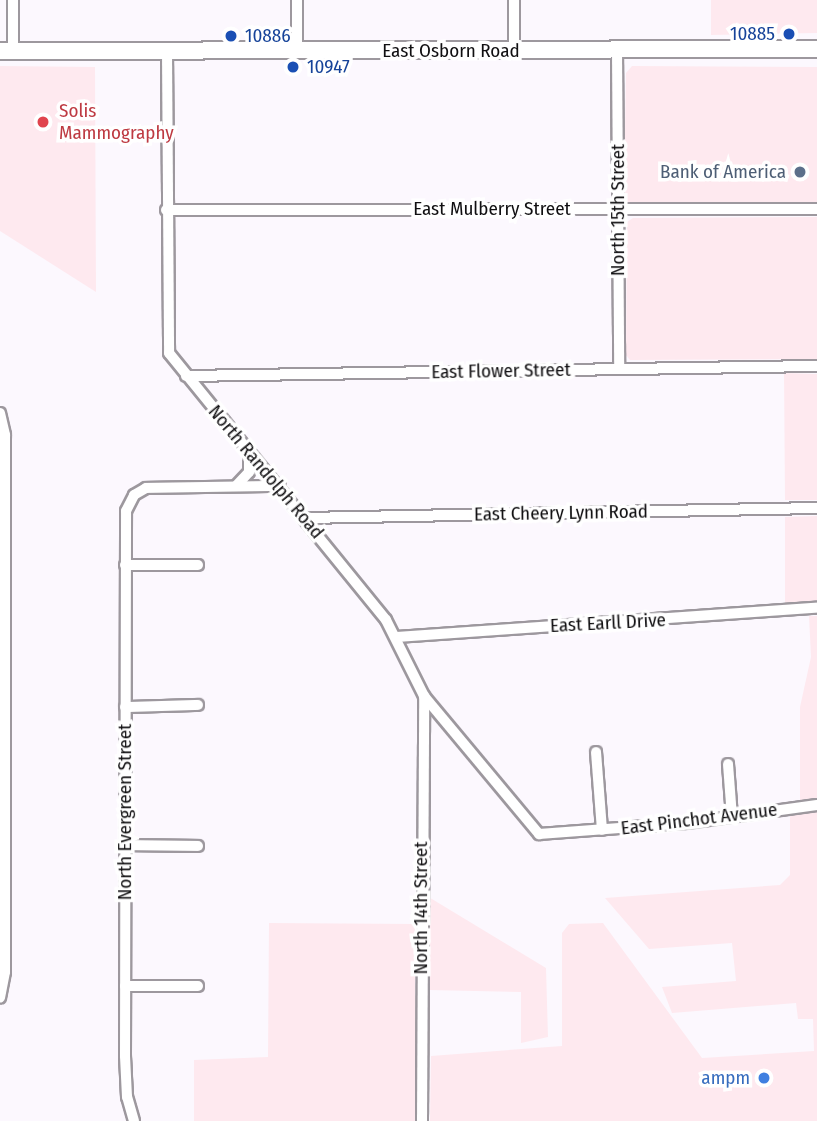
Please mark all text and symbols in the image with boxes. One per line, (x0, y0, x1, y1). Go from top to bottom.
place label: 10885 (730, 23, 775, 45)
place label: 10886 (245, 25, 291, 47)
marker: 10885 (781, 26, 797, 42)
marker: 10886 (223, 28, 239, 44)
street label: East Osborn Road (382, 40, 520, 62)
place label: 10947 (307, 56, 350, 78)
marker: 10947 (285, 59, 301, 75)
place label: Solis Mammography (59, 100, 174, 144)
marker: Solis Mammography (33, 112, 53, 132)
street label: North 15th Street (607, 144, 629, 276)
place label: Bank of America (660, 161, 786, 183)
marker: Bank of America (792, 164, 808, 180)
street label: East Mulberry Street (413, 198, 571, 220)
street label: East Flower Street (431, 358, 571, 384)
street label: North Randolph Road (203, 401, 329, 543)
street label: East Cheery Lynn Road (474, 500, 648, 526)
street label: East Earll Drive (549, 609, 667, 637)
street label: North Evergreen Street (114, 724, 136, 900)
street label: East Pinchot Avenue (620, 798, 778, 840)
street label: North 14th Street (410, 842, 432, 974)
place label: ampm (701, 1067, 750, 1089)
marker: ampm (756, 1070, 772, 1086)

